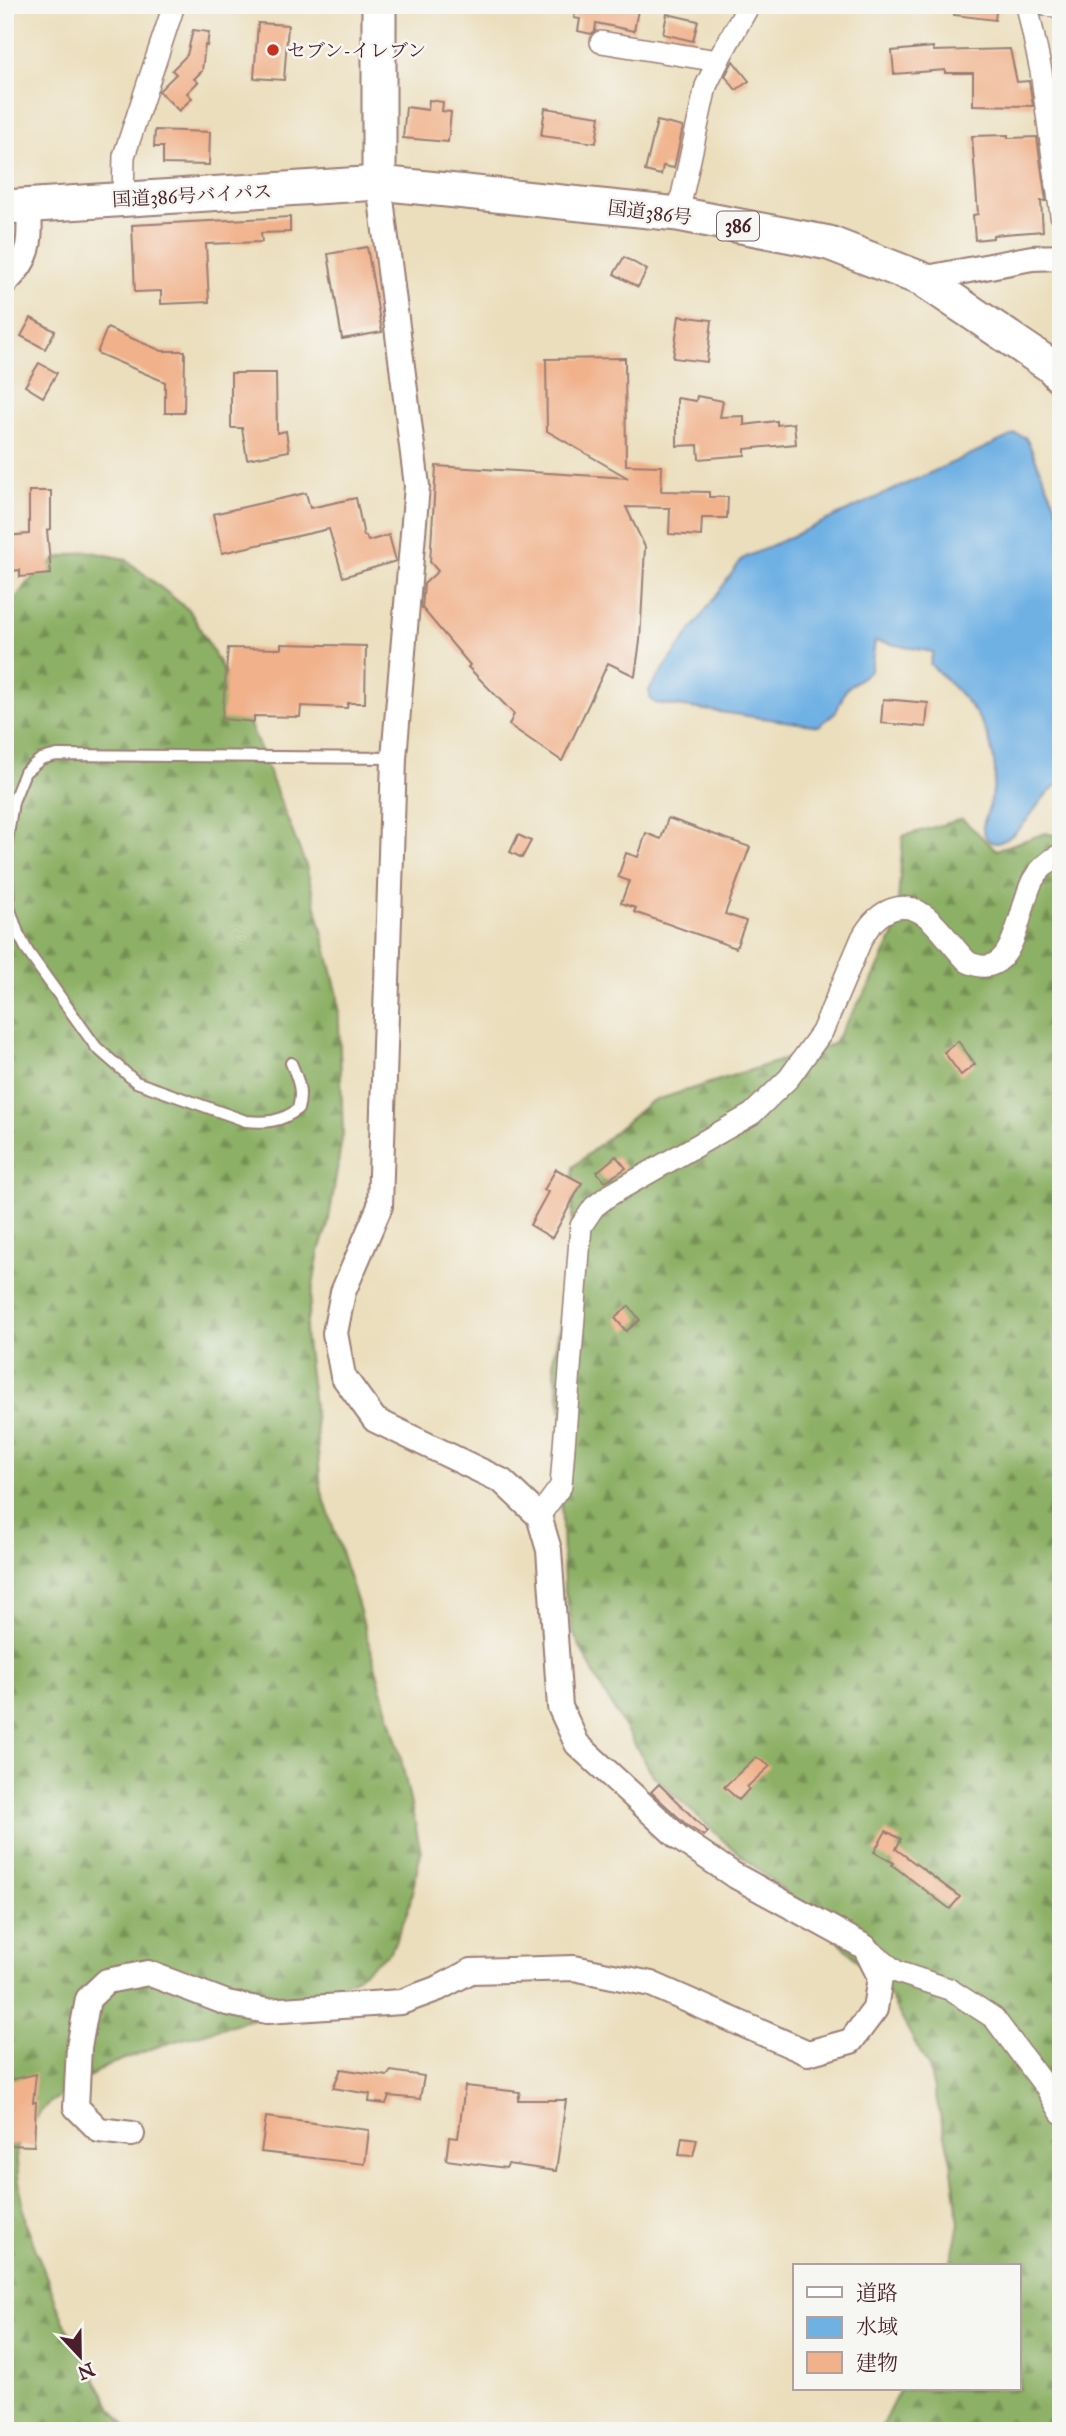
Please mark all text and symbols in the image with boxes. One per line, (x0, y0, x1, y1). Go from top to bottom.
place label: セブン-イレブン (287, 39, 426, 62)
marker: セブン-イレブン (265, 42, 281, 58)
street label: 国道386号バイパス (111, 180, 273, 211)
street label: 国道386号 (607, 196, 693, 229)
road number: 386 (717, 211, 759, 240)
legend (793, 2264, 1020, 2390)
text: 道路 (856, 2280, 898, 2306)
text: 水域 (856, 2314, 898, 2340)
north arrow (46, 2320, 116, 2390)
text: 建物 (856, 2350, 898, 2376)
text: N (74, 2358, 98, 2385)

